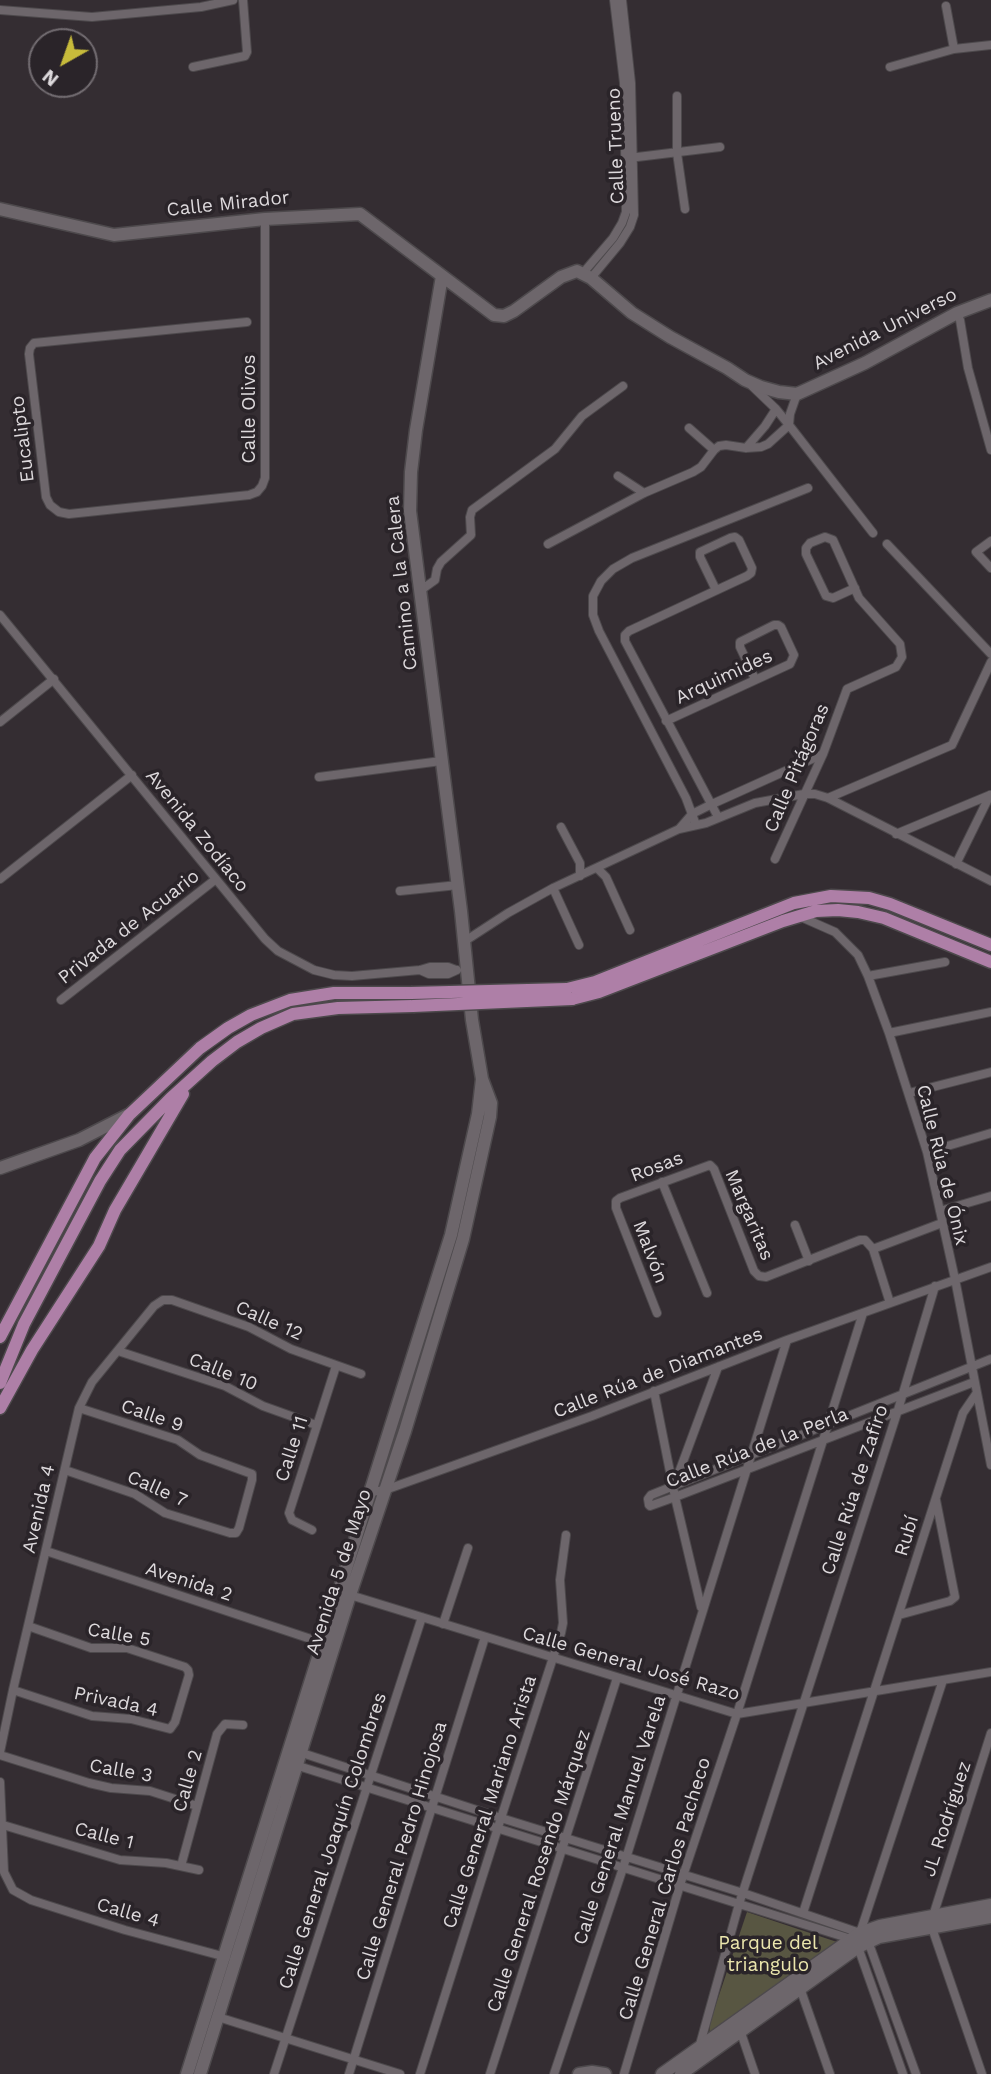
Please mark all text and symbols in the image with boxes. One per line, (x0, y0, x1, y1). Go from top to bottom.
north arrow (28, 28, 98, 98)
text: N (38, 65, 63, 91)
street label: Calle Trueno (603, 87, 629, 205)
street label: Calle Mirador (165, 186, 291, 222)
street label: Avenida Universo (809, 283, 961, 375)
street label: Calle Olivos (238, 354, 260, 464)
street label: Eucalipto (6, 394, 40, 484)
street label: Camino a la Calera (381, 494, 423, 672)
street label: Arquimides (672, 645, 776, 709)
street label: Calle Pitágoras (760, 700, 834, 836)
street label: Avenida Zodíaco (141, 765, 253, 897)
street label: Privada de Acuario (54, 865, 204, 989)
street label: Calle Rúa de Ónix (911, 1082, 973, 1248)
street label: Rosas (627, 1147, 687, 1187)
street label: Margaritas (720, 1166, 778, 1264)
street label: Malvón (628, 1217, 672, 1287)
street label: Calle 12 (232, 1296, 306, 1346)
street label: Calle Rúa de Diamantes (550, 1323, 766, 1423)
street label: Calle 10 (185, 1348, 261, 1396)
street label: Calle 9 (118, 1395, 186, 1437)
street label: Calle Rúa de Zafiro (817, 1402, 893, 1578)
street label: Calle Rúa de la Perla (663, 1403, 851, 1493)
street label: Calle 11 (271, 1413, 313, 1485)
street label: Avenida 4 (18, 1462, 60, 1556)
street label: Calle 7 (123, 1466, 191, 1512)
street label: Avenida 5 de Mayo (301, 1486, 377, 1658)
street label: Rubí (890, 1513, 924, 1559)
street label: Avenida 2 (143, 1557, 235, 1607)
street label: Calle 5 (86, 1618, 152, 1652)
street label: Calle General José Razo (520, 1622, 742, 1706)
street label: Calle General Mariano Arista (438, 1672, 542, 1932)
street label: Privada 4 (72, 1682, 160, 1722)
street label: Calle General Joaquín Colombres (274, 1690, 392, 1992)
street label: Calle General Manuel Varela (569, 1692, 671, 1948)
street label: Calle General Pedro Hinojosa (352, 1719, 452, 1983)
street label: Calle General Rosendo Márquez (482, 1727, 596, 2015)
street label: Calle 2 (168, 1747, 208, 1815)
street label: Calle 3 (88, 1754, 154, 1788)
street label: Calle General Carlos Pacheco (614, 1755, 716, 2023)
street label: JL Rodríguez (918, 1758, 976, 1880)
street label: Calle 1 (72, 1818, 136, 1854)
street label: Calle 4 (94, 1893, 162, 1933)
park label: Parque del triangulo (718, 1932, 818, 1976)

